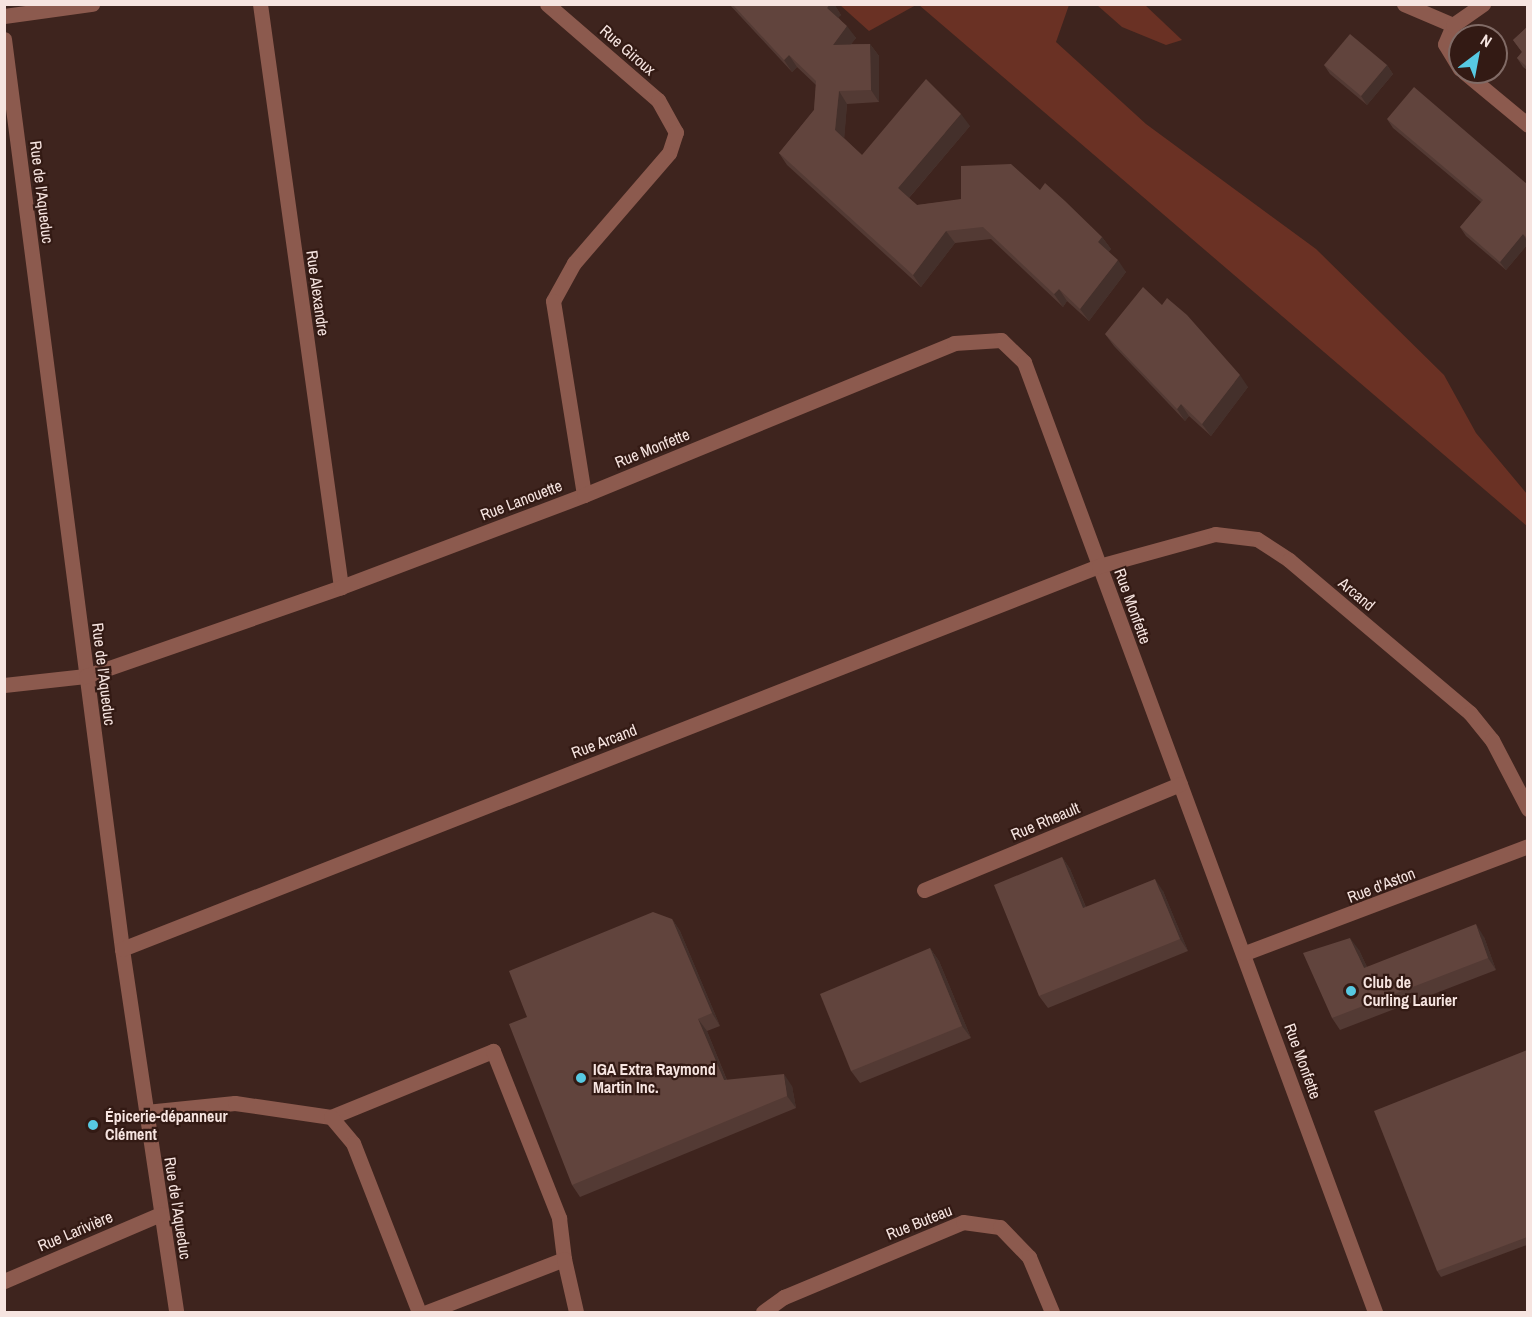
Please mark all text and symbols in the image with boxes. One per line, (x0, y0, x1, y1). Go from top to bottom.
street label: Rue Giroux (596, 21, 660, 79)
north arrow (1448, 24, 1508, 84)
text: N (1477, 29, 1496, 52)
street label: Rue de l'Aqueduc (26, 140, 58, 244)
street label: Rue Alexandre (302, 249, 334, 337)
street label: Rue Monfette (612, 424, 692, 472)
street label: Rue Lanouette (477, 476, 565, 524)
street label: Rue Monfette (1111, 566, 1155, 646)
street label: Arcand (1335, 573, 1379, 615)
street label: Rue de l'Aqueduc (88, 622, 120, 726)
street label: Rue Arcand (568, 720, 640, 762)
street label: Rue Rheault (1008, 798, 1082, 844)
street label: Rue d'Aston (1344, 863, 1418, 907)
place label: Club de Curling Laurier (1363, 972, 1457, 1010)
marker: Club de Curling Laurier (1344, 984, 1358, 998)
street label: Rue Monfette (1281, 1021, 1325, 1101)
place label: IGA Extra Raymond Martin Inc. (593, 1059, 716, 1097)
marker: IGA Extra Raymond Martin Inc. (574, 1071, 588, 1085)
place label: Épicerie-dépanneur Clément (105, 1106, 227, 1144)
marker: Épicerie-dépanneur Clément (86, 1118, 100, 1132)
street label: Rue de l'Aqueduc (160, 1156, 196, 1260)
street label: Rue Buteau (883, 1200, 955, 1244)
street label: Rue Larivière (35, 1207, 115, 1255)

